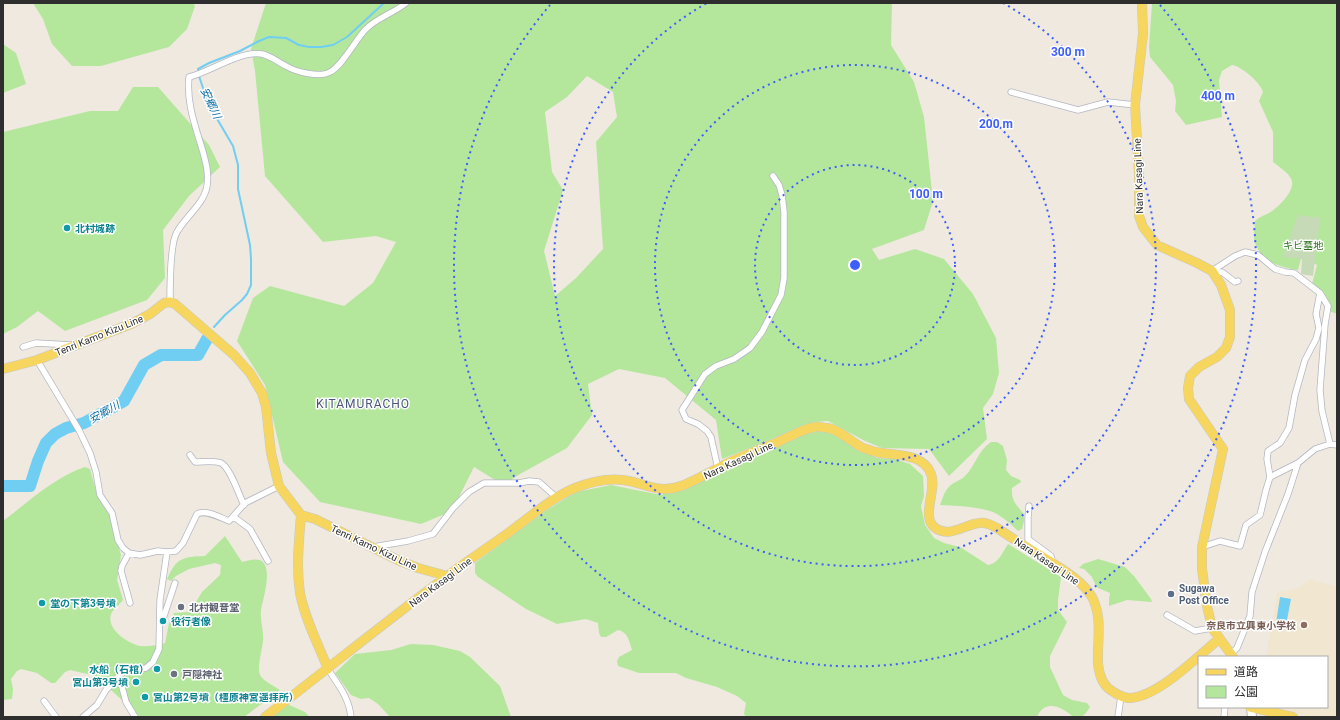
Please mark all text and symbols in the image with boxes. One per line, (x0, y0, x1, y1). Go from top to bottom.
text: 300 m (1051, 45, 1085, 59)
water label: 安郷川 (198, 86, 224, 122)
text: 400 m (1201, 89, 1235, 103)
text: 200 m (979, 117, 1013, 131)
street label: Nara Kasagi Line (1132, 138, 1145, 214)
text: 100 m (909, 187, 943, 201)
marker: 北村城跡 (62, 223, 72, 233)
place label: 北村城跡 (75, 223, 115, 234)
park label: キビ墓地 (1283, 240, 1324, 251)
centre of rings (848, 258, 862, 272)
street label: Tenri Kamo Kizu Line (54, 313, 145, 358)
district label: KITAMURACHO (316, 397, 410, 411)
water label: 安郷川 (87, 398, 123, 426)
street label: Nara Kasagi Line (702, 440, 775, 481)
street label: Tenri Kamo Kizu Line (329, 523, 419, 572)
street label: Nara Kasagi Line (1012, 536, 1081, 587)
street label: Nara Kasagi Line (407, 555, 474, 609)
place label: Sugawa Post Office (1179, 583, 1229, 606)
marker: Sugawa Post Office (1166, 589, 1176, 599)
marker: 堂の下第3号墳 (37, 598, 47, 608)
place label: 堂の下第3号墳 (50, 598, 117, 609)
marker: 北村観音堂 (176, 602, 186, 612)
place label: 北村観音堂 (189, 602, 239, 613)
marker: 役行者像 (158, 616, 168, 626)
place label: 役行者像 (171, 616, 211, 627)
place label: 奈良市立興東小学校 (1206, 620, 1296, 631)
marker: 奈良市立興東小学校 (1299, 620, 1309, 630)
legend (1198, 656, 1328, 708)
place label: 水船（石棺） (89, 664, 149, 675)
marker: 水船（石棺） (152, 664, 162, 674)
text: 道路 (1234, 665, 1258, 679)
marker: 戸隠神社 (169, 669, 179, 679)
place label: 戸隠神社 (182, 669, 223, 680)
place label: 宮山第3号墳 (72, 677, 129, 688)
marker: 宮山第3号墳 (131, 677, 141, 687)
text: 公園 (1234, 685, 1258, 699)
marker: 宮山第2号墳（橿原神宮遥拝所） (140, 692, 150, 702)
place label: 宮山第2号墳（橿原神宮遥拝所） (153, 692, 299, 703)

